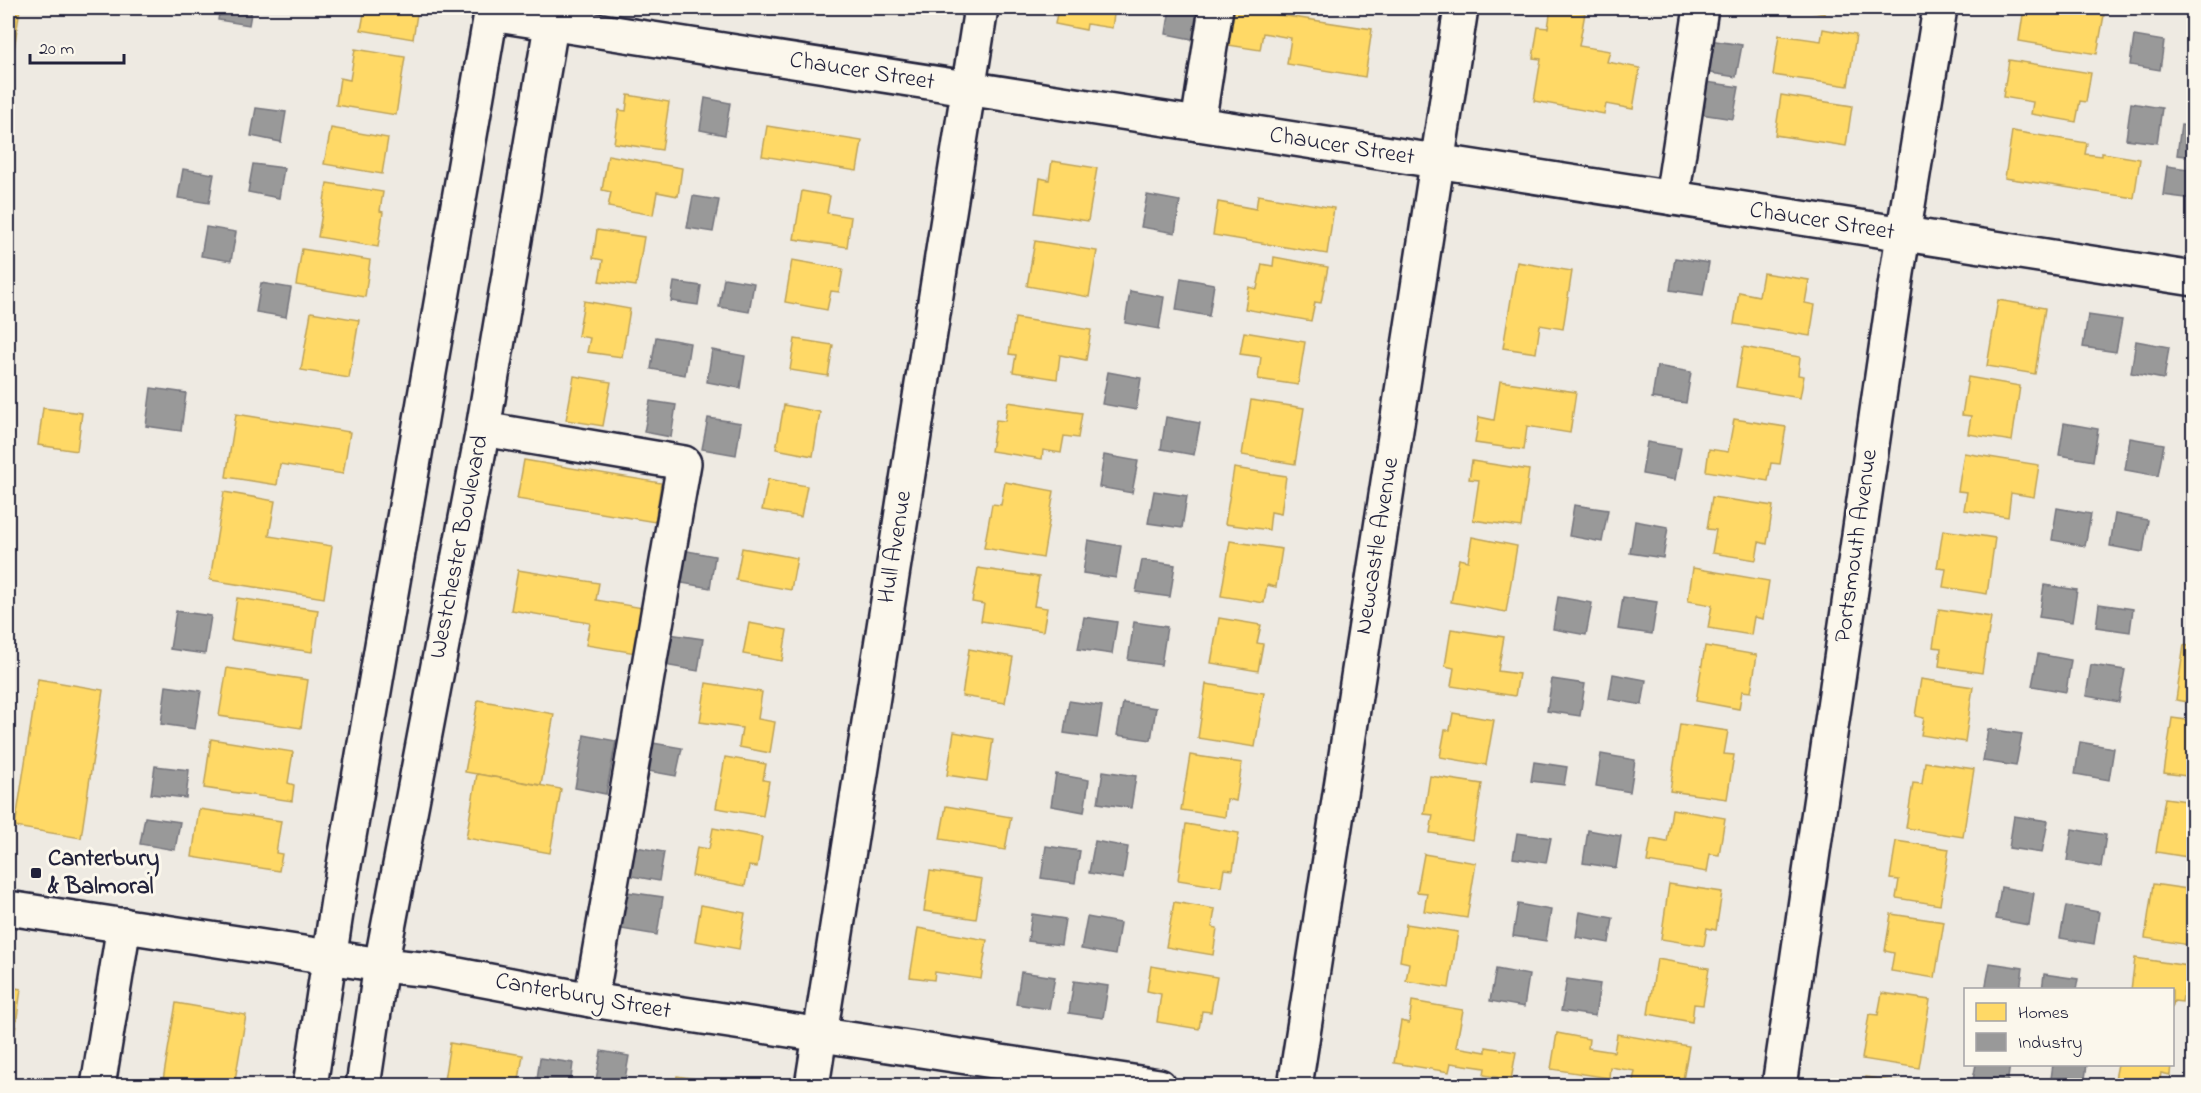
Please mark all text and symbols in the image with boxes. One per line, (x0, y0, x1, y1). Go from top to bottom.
scale bar (30, 27, 124, 65)
text: 20 m (39, 37, 74, 63)
street label: Chaucer Street (787, 43, 937, 101)
street label: Chaucer Street (1267, 118, 1417, 176)
street label: Chaucer Street (1747, 193, 1897, 251)
street label: Westchester Boulevard (421, 432, 499, 662)
street label: Portsmouth Avenue (1826, 447, 1888, 645)
street label: Newcastle Avenue (1347, 455, 1409, 637)
street label: Hull Avenue (870, 488, 922, 606)
place label: Canterbury & Balmoral (47, 842, 159, 905)
marker: Canterbury & Balmoral (29, 866, 43, 880)
street label: Canterbury Street (492, 964, 674, 1031)
legend (1964, 988, 2174, 1066)
text: Homes (2018, 1001, 2069, 1027)
text: Industry (2018, 1031, 2082, 1057)

